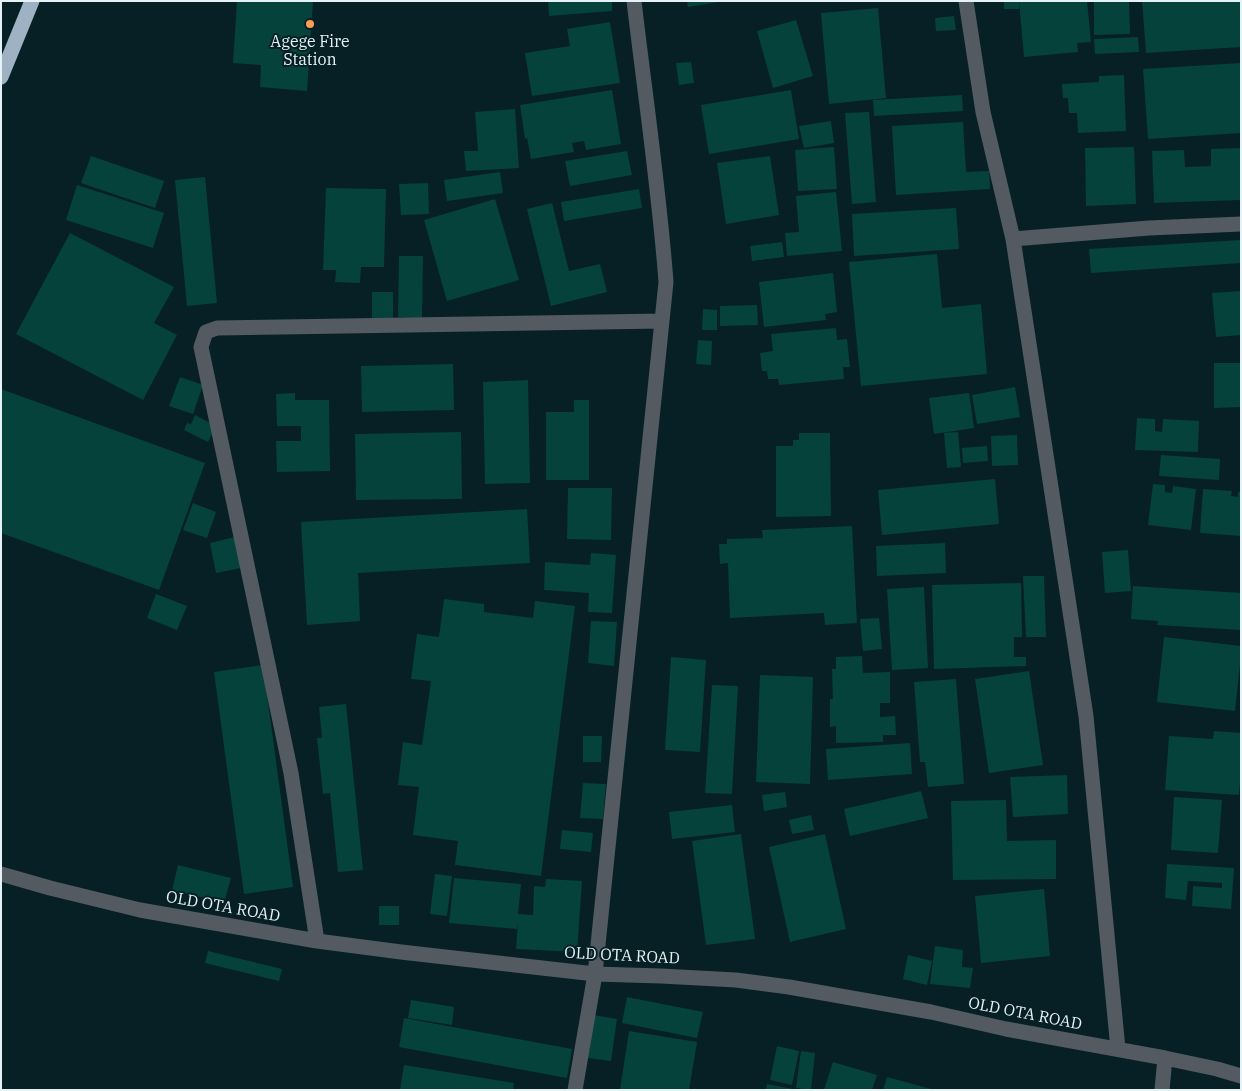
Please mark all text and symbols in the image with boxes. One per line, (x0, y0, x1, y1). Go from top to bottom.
marker: Agege Fire Station (304, 18, 316, 30)
place label: Agege Fire Station (270, 32, 350, 70)
street label: OLD OTA ROAD (164, 888, 282, 926)
street label: OLD OTA ROAD (564, 943, 680, 969)
street label: OLD OTA ROAD (967, 994, 1083, 1034)

